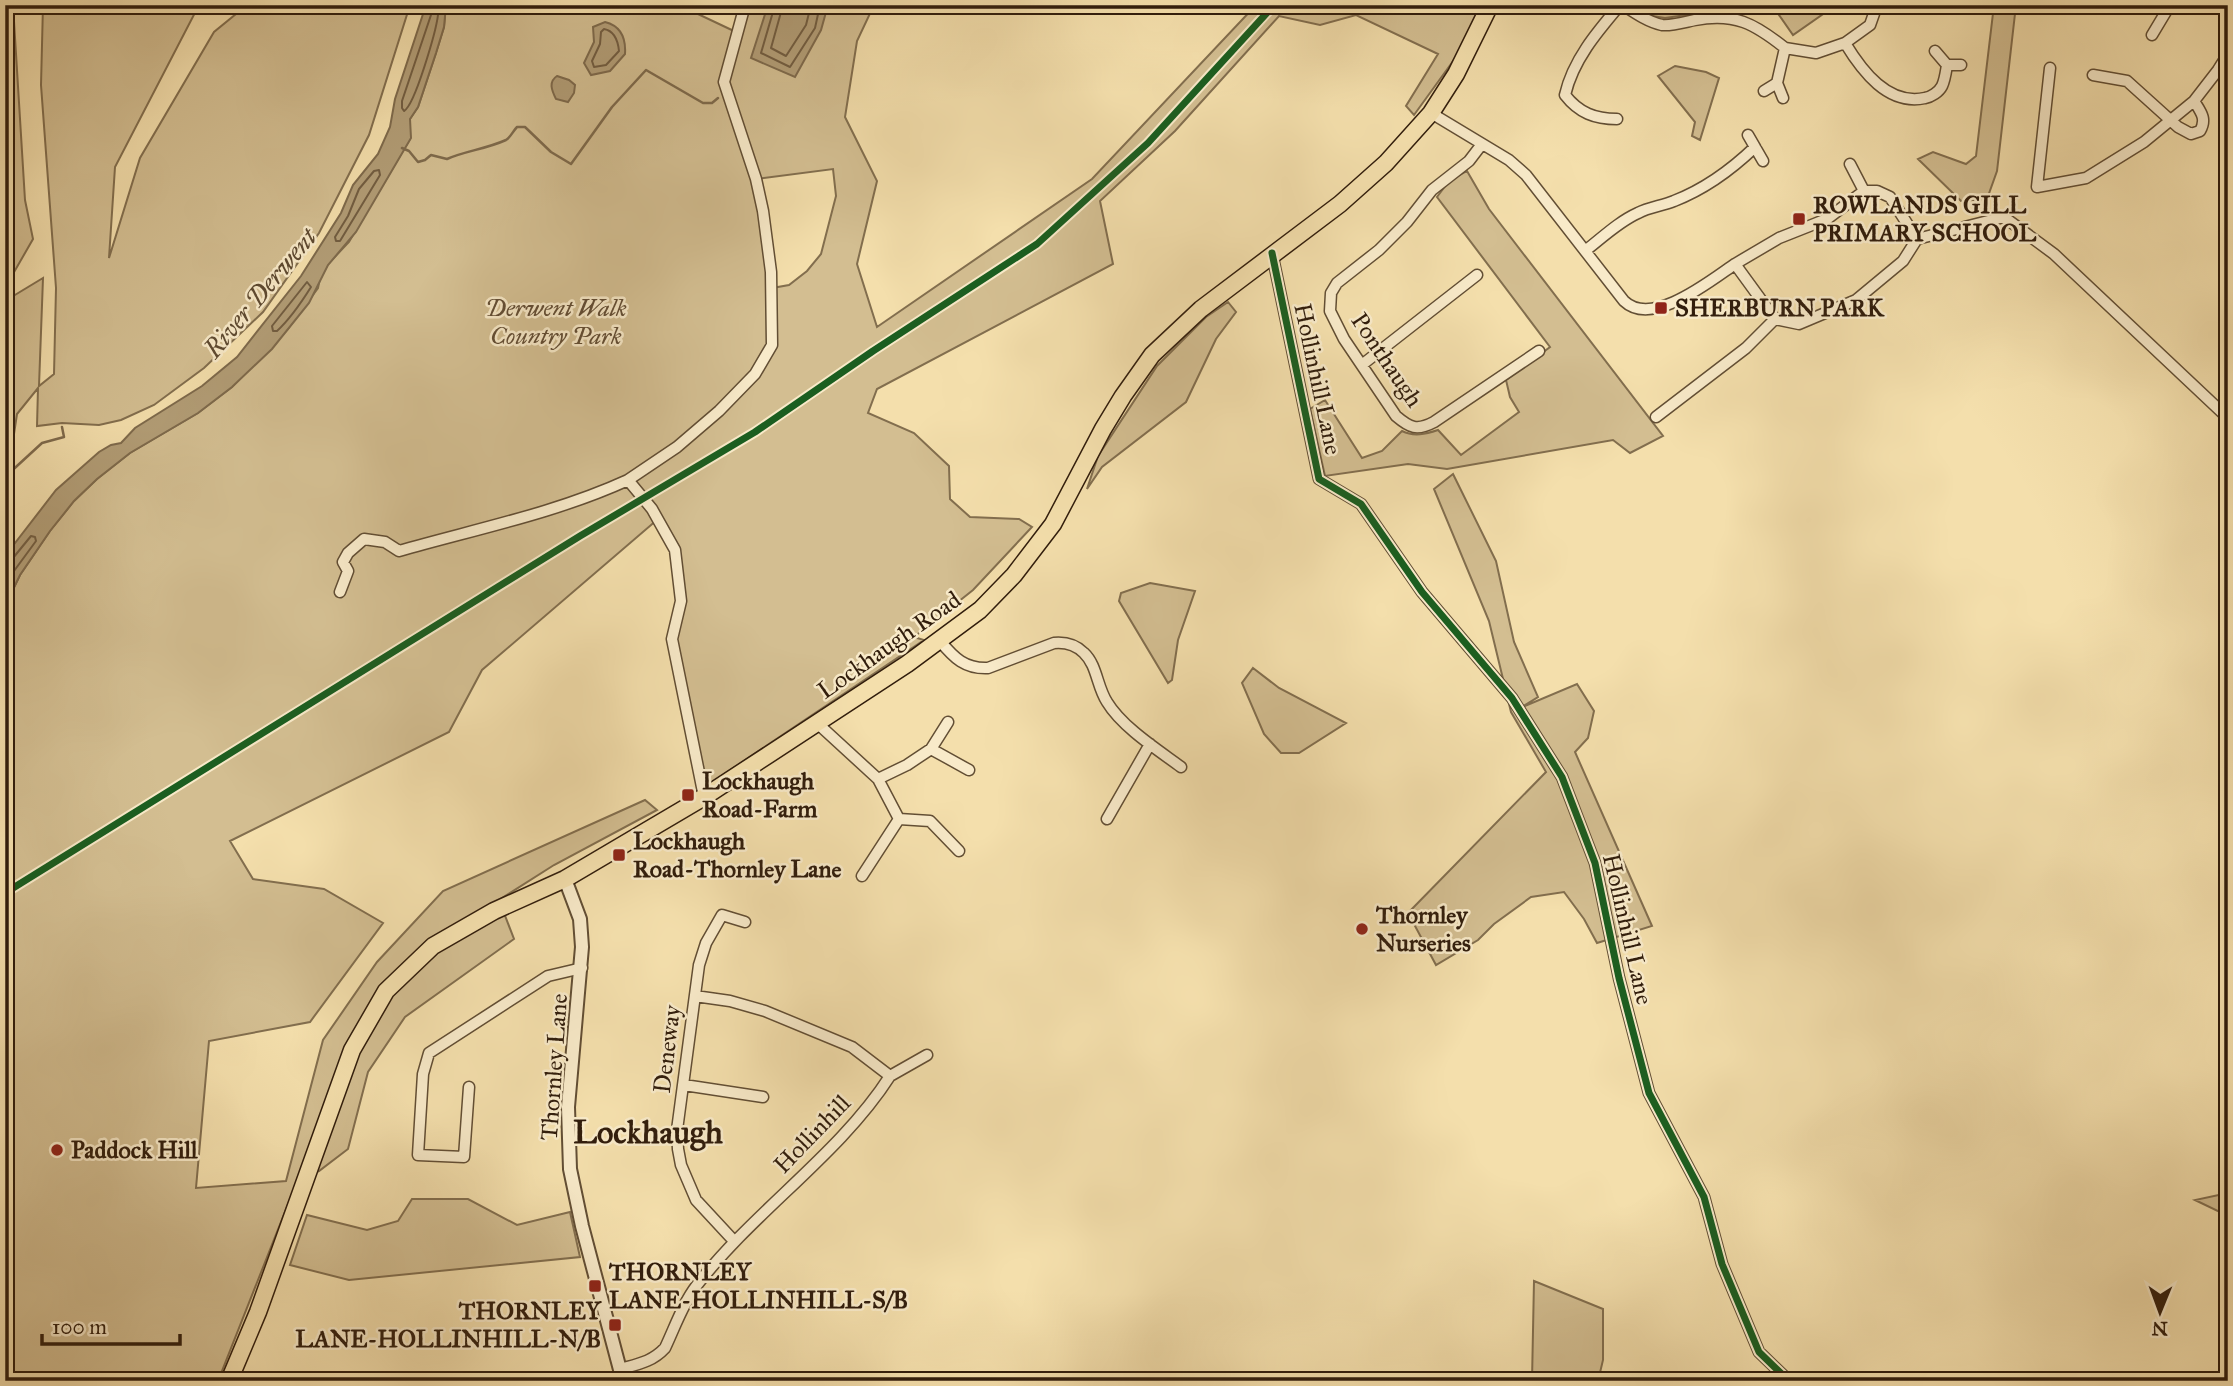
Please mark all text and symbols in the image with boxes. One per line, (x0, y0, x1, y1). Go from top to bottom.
place label: ROWLANDS GILL PRIMARY SCHOOL (1813, 190, 2037, 248)
marker: ROWLANDS GILL PRIMARY SCHOOL (1791, 211, 1807, 227)
water label: River Derwent (196, 220, 325, 365)
park label: Derwent Walk Country Park (485, 293, 627, 351)
place label: SHERBURN PARK (1675, 293, 1885, 323)
street label: Hollinhill Lane (1287, 300, 1349, 458)
marker: SHERBURN PARK (1653, 300, 1669, 316)
street label: Ponthaugh (1344, 307, 1430, 413)
street label: Lockhaugh Road (811, 584, 967, 706)
place label: Lockhaugh Road-Farm (702, 766, 818, 824)
marker: Lockhaugh Road-Farm (680, 787, 696, 803)
place label: Lockhaugh Road-Thornley Lane (633, 826, 841, 884)
marker: Lockhaugh Road-Thornley Lane (611, 847, 627, 863)
street label: Hollinhill Lane (1596, 851, 1660, 1007)
place label: Thornley Nurseries (1375, 900, 1471, 958)
marker: Thornley Nurseries (1354, 921, 1370, 937)
street label: Thornley Lane (534, 992, 574, 1142)
street label: Deneway (647, 1002, 687, 1095)
street label: Hollinhill (767, 1088, 857, 1180)
district label: Lockhaugh (573, 1113, 723, 1152)
place label: Paddock Hill (71, 1135, 198, 1165)
marker: Paddock Hill (49, 1142, 65, 1158)
place label: THORNLEY LANE-HOLLINHILL-S/B (608, 1257, 908, 1315)
marker: THORNLEY LANE-HOLLINHILL-S/B (587, 1278, 603, 1294)
north arrow (2124, 1278, 2194, 1348)
place label: THORNLEY LANE-HOLLINHILL-N/B (295, 1296, 603, 1354)
scale bar (42, 1302, 180, 1346)
text: 100 m (52, 1314, 107, 1340)
marker: THORNLEY LANE-HOLLINHILL-N/B (607, 1317, 623, 1333)
text: N (2151, 1317, 2168, 1340)

